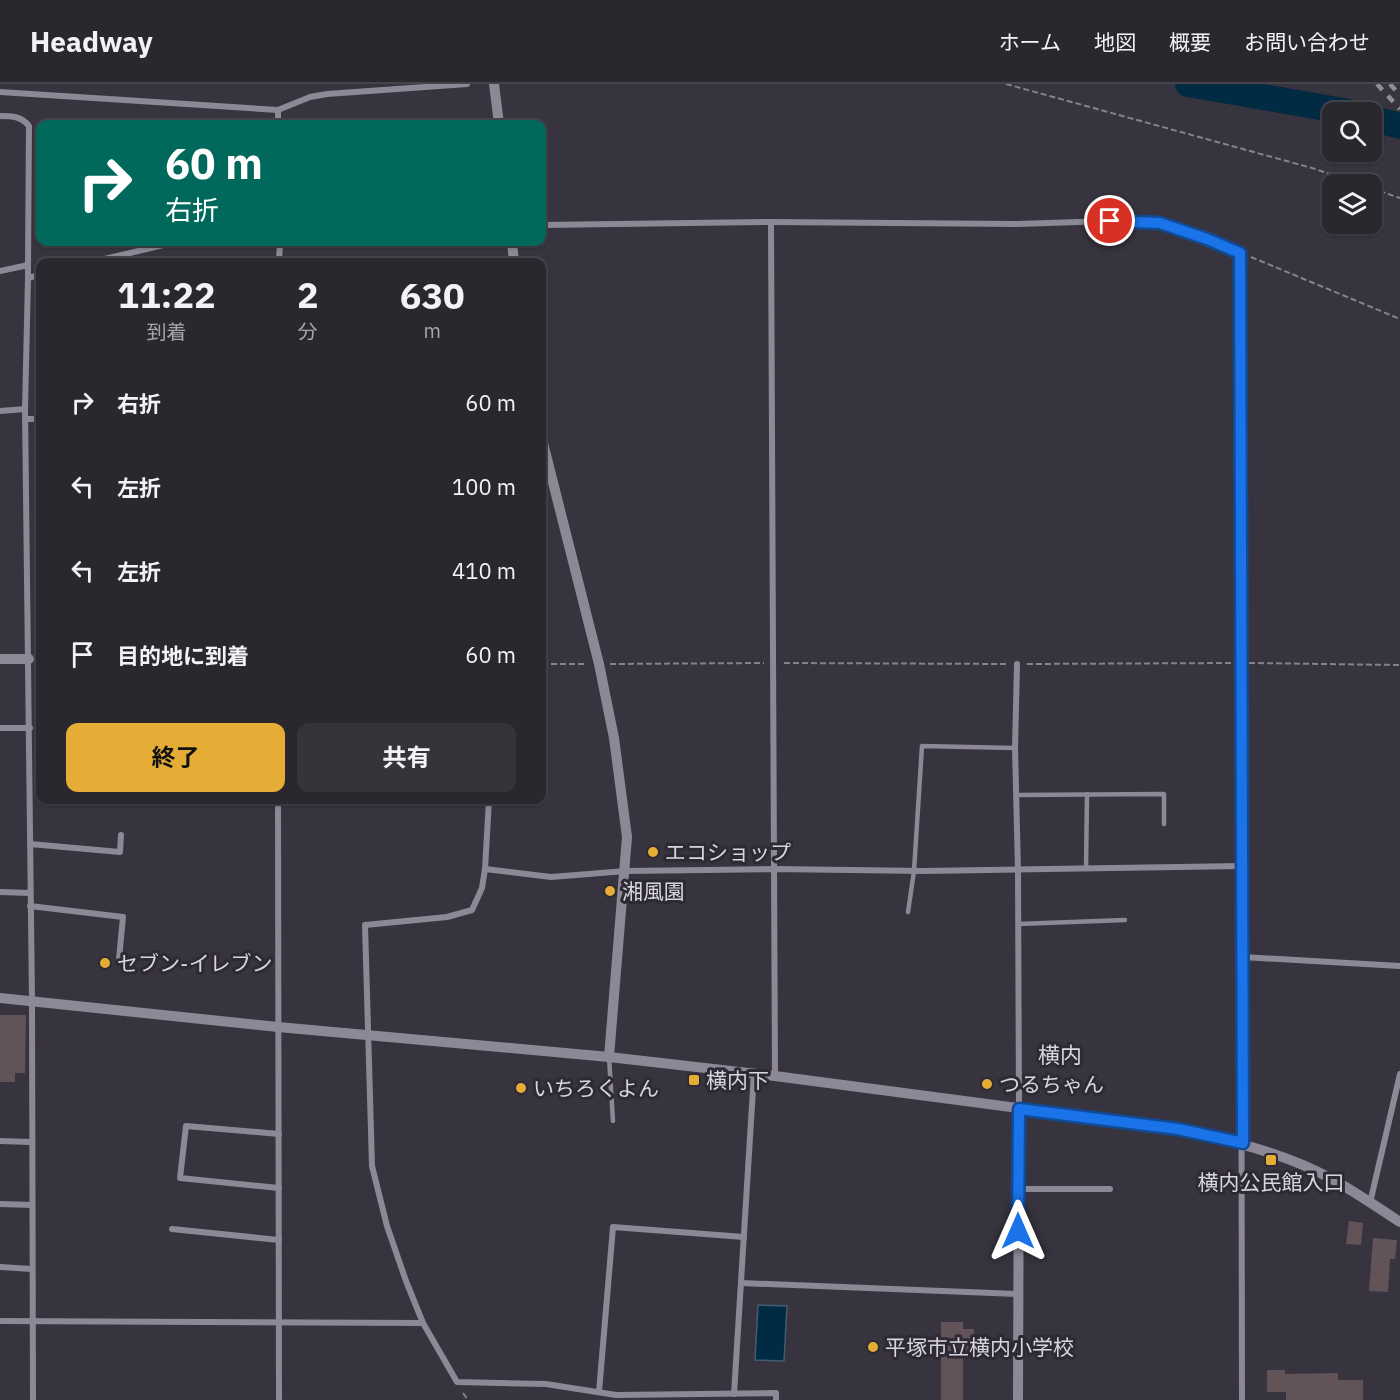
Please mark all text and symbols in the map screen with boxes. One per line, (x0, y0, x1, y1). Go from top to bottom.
text: Headway (30, 23, 153, 60)
text: ホーム (999, 28, 1061, 56)
text: 地図 (1094, 28, 1136, 56)
text: 概要 (1169, 28, 1211, 56)
text: お問い合わせ (1244, 28, 1370, 56)
map controls (1322, 102, 1382, 234)
button: search (1322, 102, 1382, 162)
text: 60 m (165, 136, 263, 191)
icon: right (66, 144, 144, 222)
button: layers (1322, 174, 1382, 234)
text: 右折 (165, 192, 219, 227)
pin (1084, 195, 1135, 246)
icon: arrive (1093, 204, 1126, 237)
text: 11:22 (117, 271, 216, 318)
text: 2 (297, 271, 319, 318)
text: 630 (400, 272, 465, 319)
text: m (424, 317, 441, 344)
text: 到着 (146, 318, 186, 345)
text: 分 (298, 318, 318, 345)
icon: right (66, 386, 99, 419)
text: 60 m (465, 388, 516, 417)
text: 右折 (117, 389, 161, 418)
icon: left (66, 470, 99, 503)
text: 100 m (452, 472, 516, 501)
text: 左折 (117, 473, 161, 502)
icon: left (66, 554, 99, 587)
text: 410 m (452, 556, 516, 585)
text: 左折 (117, 557, 161, 586)
icon: arrive (66, 638, 99, 671)
text: 60 m (465, 640, 516, 669)
text: 目的地に到着 (117, 641, 249, 670)
button: 終了 (66, 723, 285, 792)
button: 共有 (297, 723, 516, 792)
place label: エコショップ (665, 838, 791, 866)
marker: エコショップ (646, 845, 660, 859)
place label: 湘風園 (622, 877, 685, 905)
marker: 湘風園 (603, 884, 617, 898)
place label: セブン-イレブン (117, 949, 272, 977)
marker: セブン-イレブン (98, 956, 112, 970)
district label: 横内 (1038, 1040, 1082, 1069)
place label: 横内下 (706, 1066, 769, 1094)
place label: つるちゃん (999, 1070, 1104, 1098)
marker: 横内下 (687, 1073, 701, 1087)
place label: いちろくよん (533, 1074, 659, 1102)
marker: つるちゃん (980, 1077, 994, 1091)
marker: いちろくよん (514, 1081, 528, 1095)
marker: 横内公民館入口 (1264, 1153, 1278, 1167)
place label: 横内公民館入口 (1198, 1168, 1345, 1196)
position arrow (986, 1199, 1050, 1263)
place label: 平塚市立横内小学校 (885, 1333, 1074, 1361)
marker: 平塚市立横内小学校 (866, 1340, 880, 1354)

